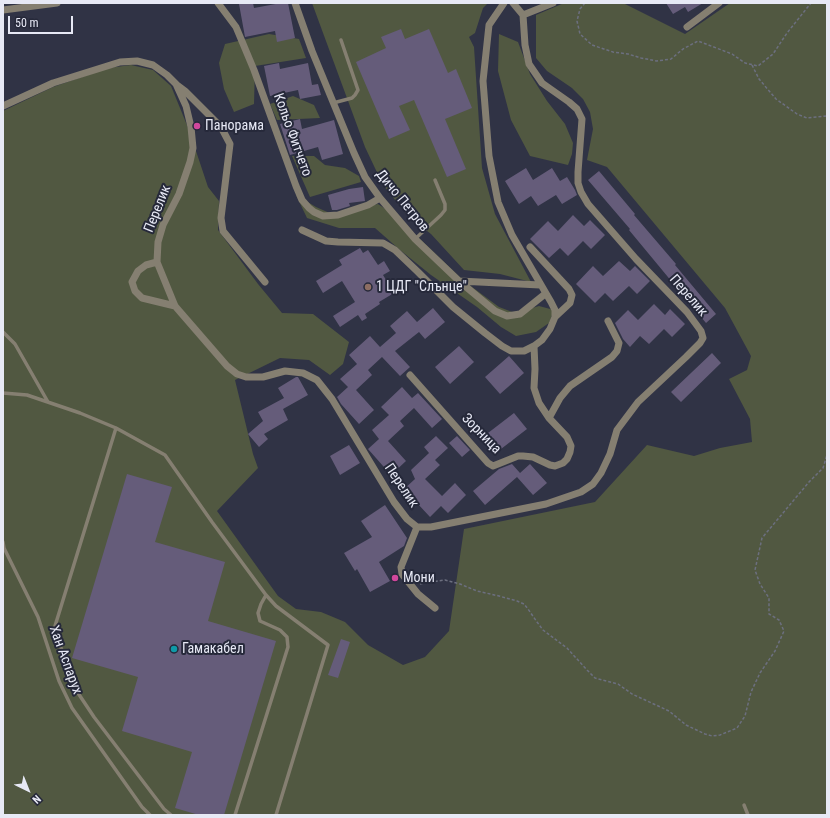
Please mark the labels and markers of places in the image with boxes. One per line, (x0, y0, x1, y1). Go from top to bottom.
place label: Панорама (205, 118, 264, 134)
marker: Панорама (192, 121, 202, 131)
place label: 1 ЦДГ "Слънце" (376, 279, 467, 295)
marker: 1 ЦДГ "Слънце" (363, 282, 373, 292)
place label: Мони (403, 570, 435, 586)
marker: Мони (390, 573, 400, 583)
place label: Гамакабел (182, 641, 244, 657)
marker: Гамакабел (169, 644, 179, 654)

